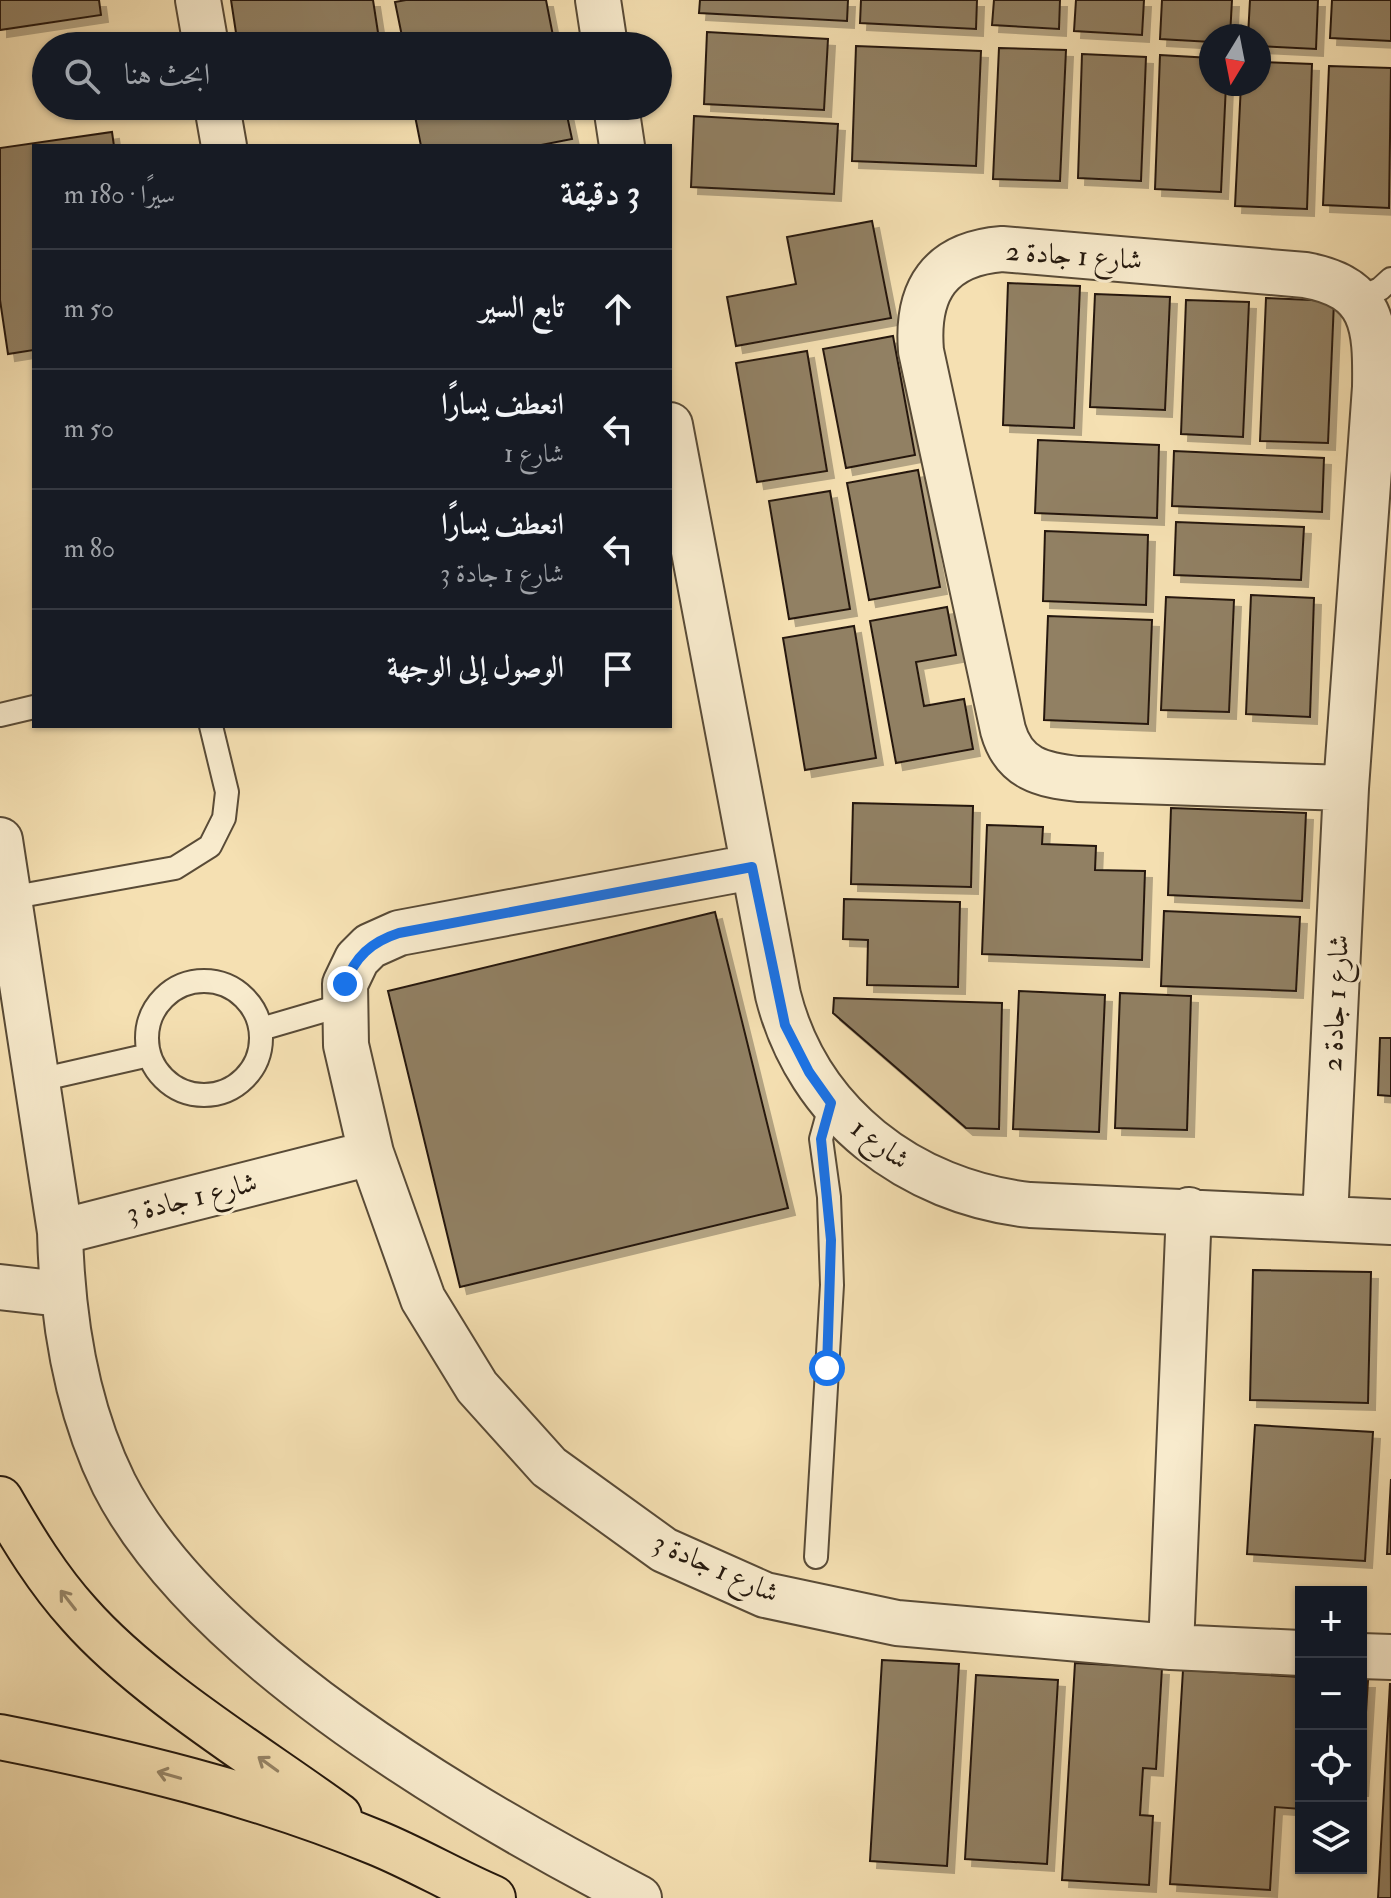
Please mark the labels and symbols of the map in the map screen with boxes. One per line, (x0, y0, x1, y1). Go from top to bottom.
north arrow (1199, 24, 1271, 96)
street label: شارع 1 جادة 2 (1004, 234, 1143, 283)
street label: شارع 1 جادة 2 (1315, 934, 1362, 1072)
route end (327, 966, 363, 1002)
street label: شارع 1 (841, 1111, 916, 1181)
street label: شارع 1 جادة 3 (123, 1165, 262, 1236)
route start (809, 1350, 845, 1386)
street label: شارع 1 جادة 3 (646, 1525, 784, 1616)
one-way arrow (59, 1590, 76, 1611)
one-way arrow (257, 1756, 279, 1772)
one-way arrow (157, 1767, 183, 1782)

